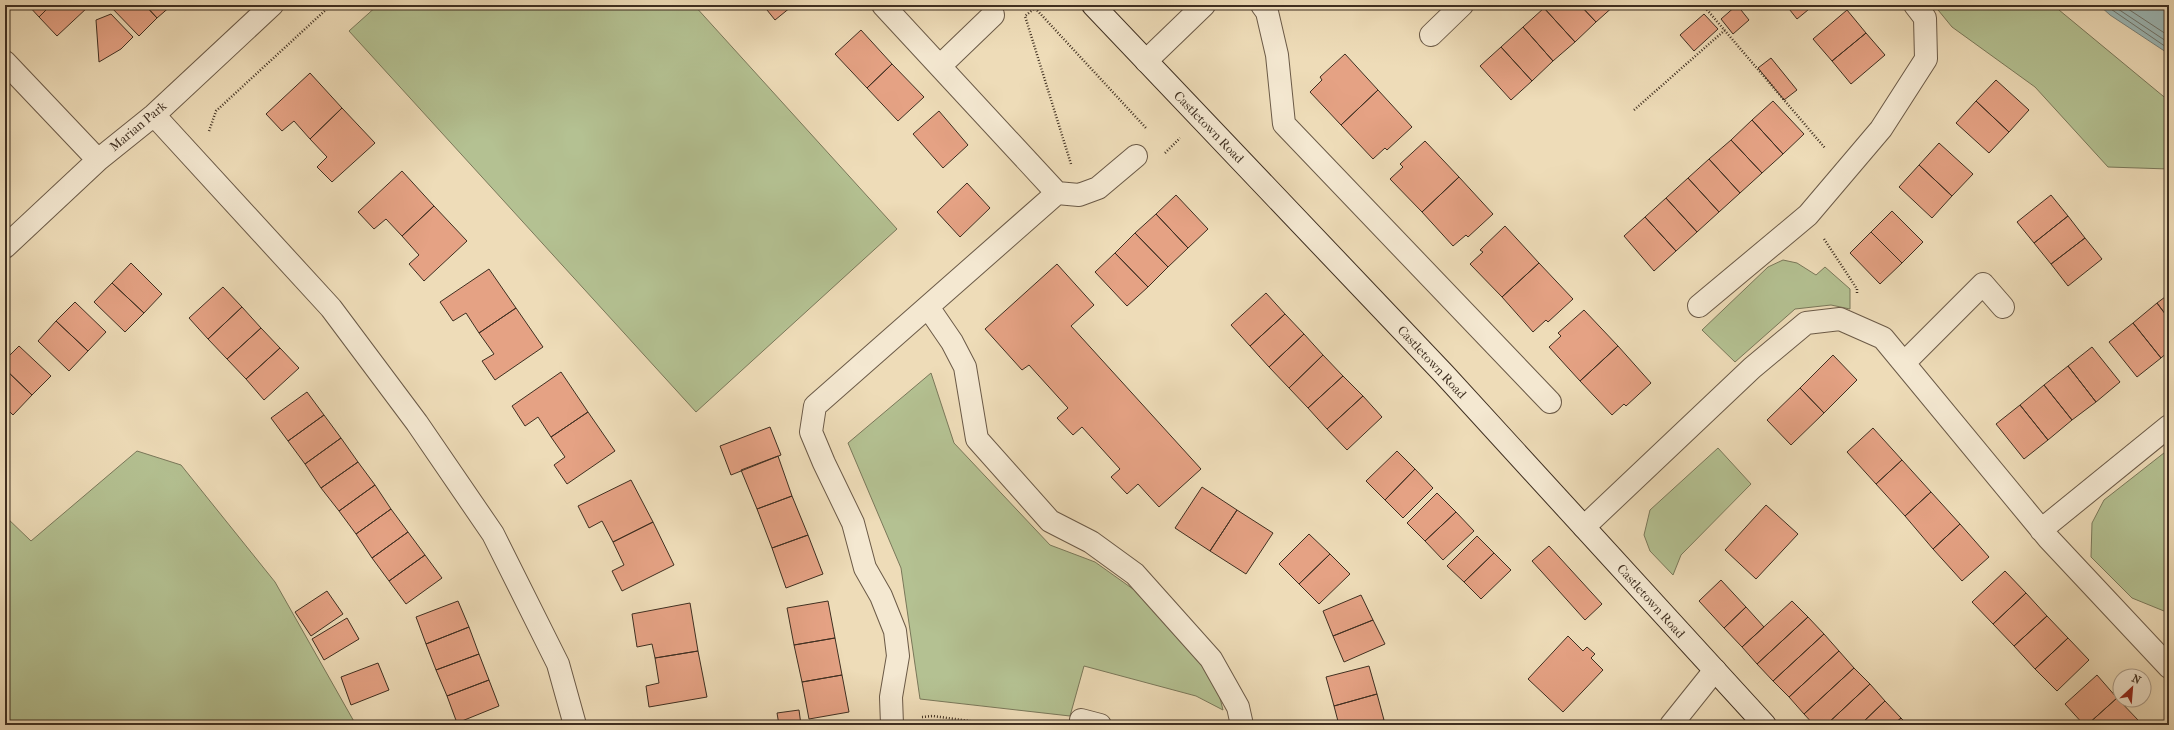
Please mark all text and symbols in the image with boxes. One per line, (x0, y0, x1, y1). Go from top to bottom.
street label: Castletown Road (1171, 88, 1248, 167)
street label: Marian Park (107, 98, 170, 154)
street label: Castletown Road (1394, 322, 1470, 402)
street label: Castletown Road (1614, 561, 1689, 642)
north arrow (2112, 668, 2152, 708)
text: N (2130, 672, 2143, 687)

